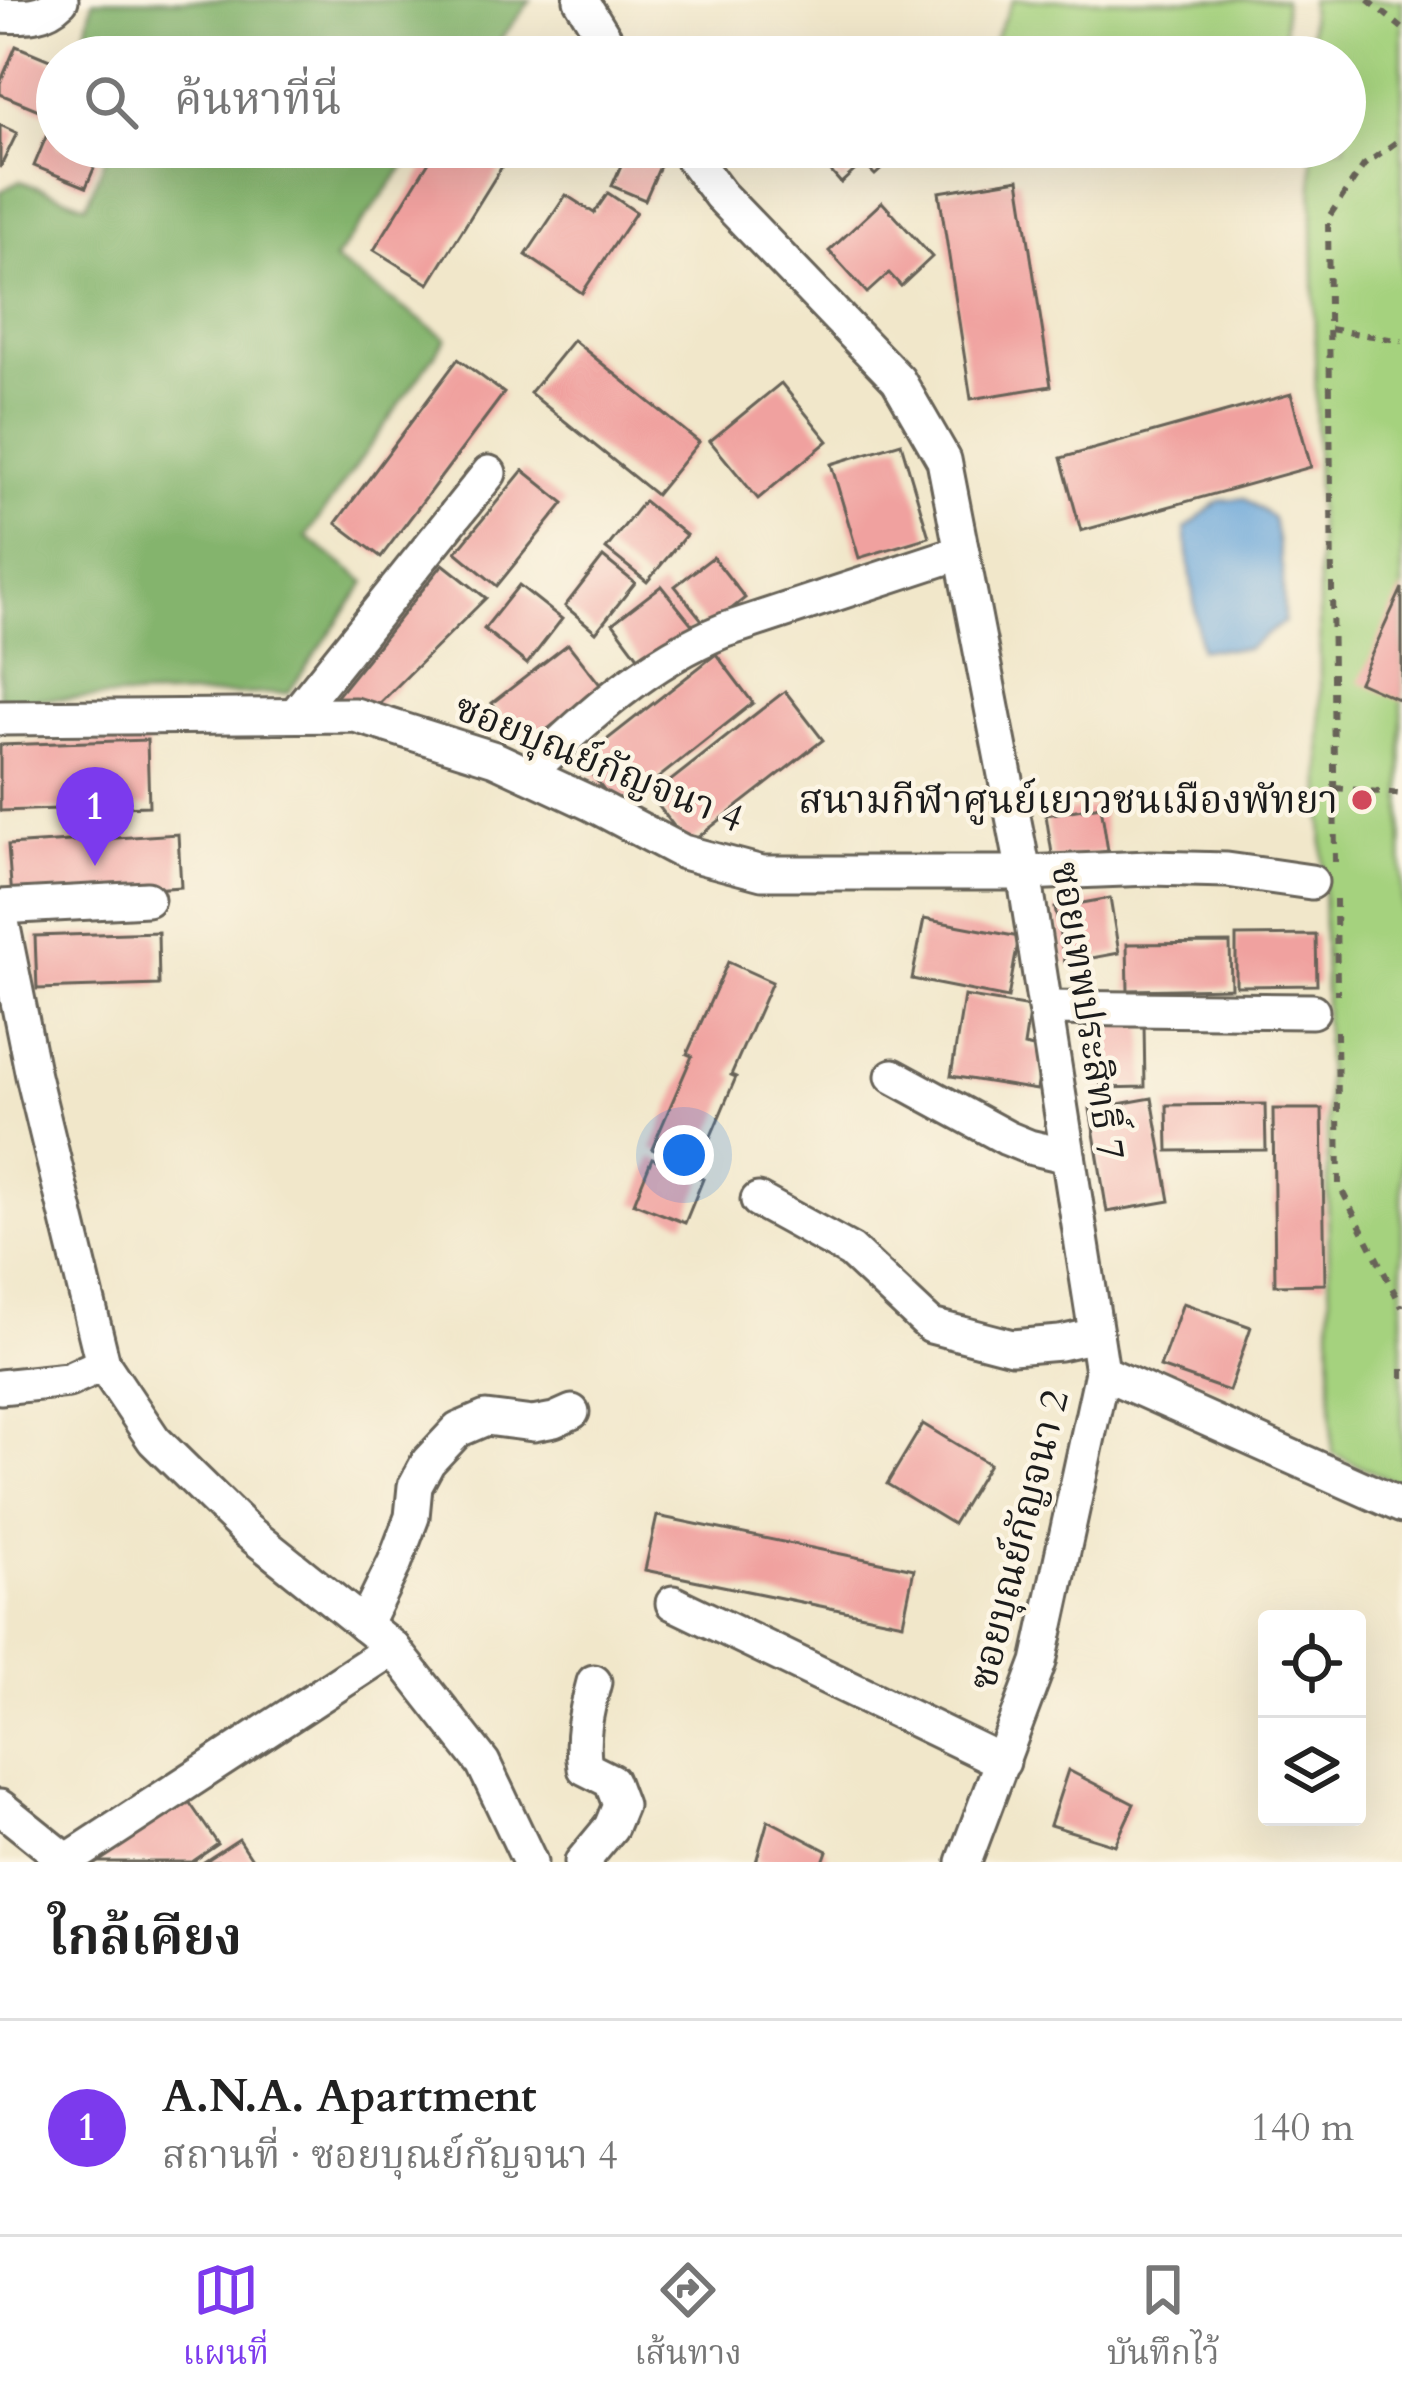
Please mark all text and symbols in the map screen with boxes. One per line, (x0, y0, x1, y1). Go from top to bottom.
search box (36, 36, 1366, 168)
icon: search (78, 69, 144, 135)
text: ค้นหาที่นี่ (174, 69, 342, 130)
street label: ซอยบุณย์กัญจนา 4 (447, 681, 751, 845)
pin: 1 (56, 767, 134, 866)
place label: สนามกีฬาศูนย์เยาวชนเมืองพัทยา (799, 774, 1338, 827)
marker: สนามกีฬาศูนย์เยาวชนเมืองพัทยา (1349, 787, 1375, 813)
street label: ซอยเทพประสิทธิ์ 7 (1038, 858, 1140, 1164)
your location (654, 1125, 714, 1185)
street label: ซอยบุณย์กัญจนา 2 (956, 1385, 1082, 1695)
map controls (1258, 1610, 1366, 1826)
button: locate (1258, 1610, 1366, 1718)
button: layers (1258, 1718, 1366, 1826)
text: ใกล้เคียง (48, 1903, 242, 1973)
text: A.N.A. Apartment (162, 2066, 537, 2127)
text: 1 (77, 2101, 97, 2154)
text: 140 m (1251, 2101, 1354, 2154)
text: สถานที่ · ซอยบุณย์กัญจนา 4 (162, 2129, 618, 2182)
tab: แผนที่ (183, 2257, 269, 2382)
tab: เส้นทาง (634, 2257, 742, 2382)
tab: บันทึกไว้ (1107, 2257, 1219, 2382)

